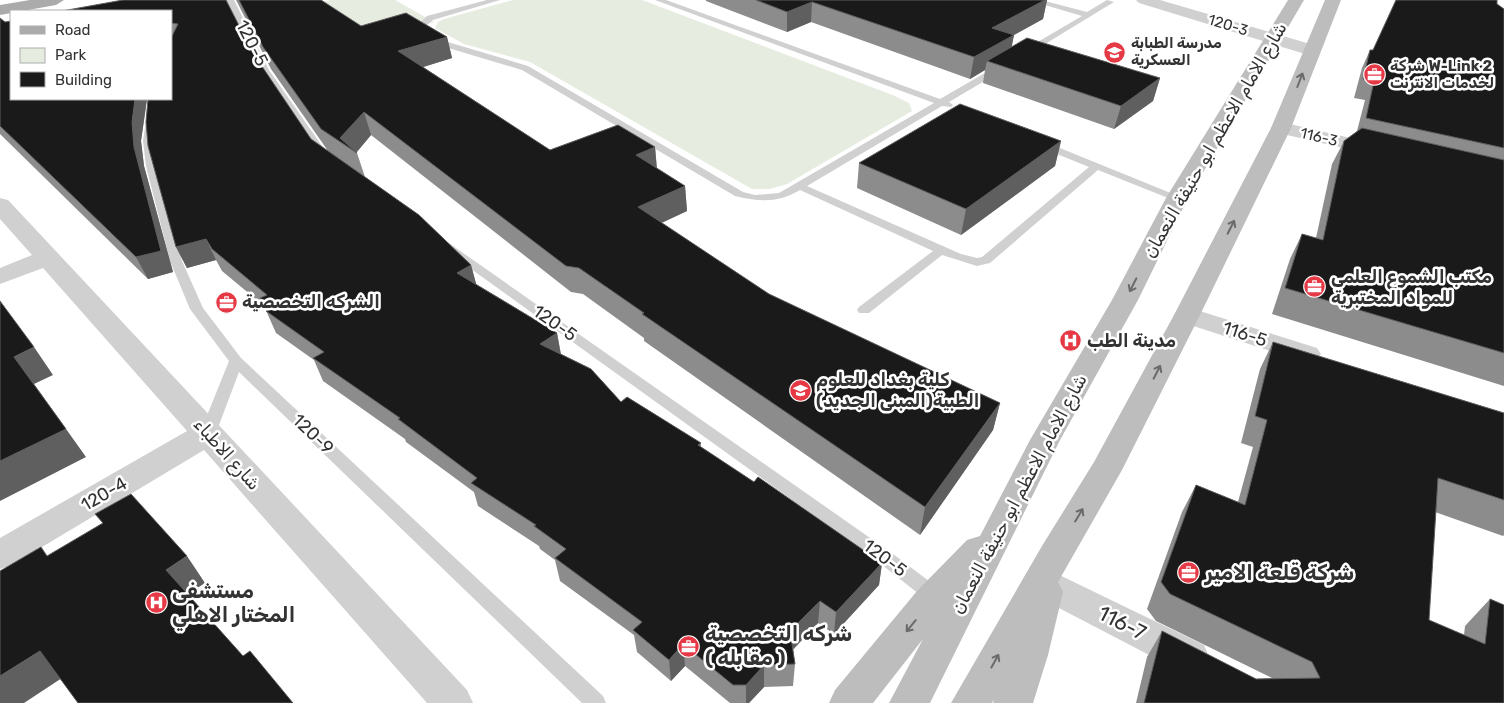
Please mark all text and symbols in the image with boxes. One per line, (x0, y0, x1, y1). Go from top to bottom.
legend (10, 10, 172, 100)
street label: 120-3 (1206, 10, 1250, 40)
street label: 120-5 (231, 16, 273, 70)
street label: شارع الامام الاعظم ابو حنيفة النعمان (1138, 18, 1293, 262)
text: Road (55, 21, 91, 39)
place label: مدرسة الطبابة العسكرية (1131, 34, 1222, 69)
school or university icon: مدرسة الطبابة العسكرية (1103, 40, 1127, 64)
text: Park (55, 46, 86, 64)
place label: شركة W-Link 2 لخدمات الانترنت (1390, 57, 1494, 92)
office icon: شركة W-Link 2 لخدمات الانترنت (1362, 63, 1386, 87)
text: Building (55, 71, 112, 89)
one-way arrow (1295, 73, 1305, 88)
street label: 116-3 (1299, 124, 1339, 150)
one-way arrow (1227, 220, 1236, 235)
place label: مكتب الشموع العلمي للمواد المختبرية (1331, 266, 1492, 309)
office icon: مكتب الشموع العلمي للمواد المختبرية (1303, 275, 1327, 299)
one-way arrow (1128, 277, 1137, 292)
office icon: الشركه التخصصية (214, 290, 238, 314)
place label: الشركه التخصصية (242, 291, 380, 313)
street label: 120-5 (529, 300, 581, 346)
street label: 116-5 (1220, 317, 1270, 351)
hospital icon: مدينة الطب (1059, 329, 1083, 353)
place label: مدينة الطب (1087, 330, 1176, 352)
one-way arrow (1153, 365, 1162, 380)
place label: كلية بغداد للعلوم الطبية(المبنى الجديد) (816, 369, 979, 412)
street label: شارع الامام الاعظم ابو حنيفة النعمان (946, 370, 1093, 618)
school or university icon: كلية بغداد للعلوم الطبية(المبنى الجديد) (788, 378, 812, 402)
street label: 120-9 (288, 409, 338, 459)
street label: شارع الاطباء (188, 413, 265, 495)
street label: 120-4 (77, 472, 131, 516)
one-way arrow (1075, 508, 1085, 522)
street label: 120-5 (859, 534, 911, 582)
place label: شركة قلعة الامير (1203, 560, 1354, 586)
office icon: شركة قلعة الامير (1177, 561, 1201, 585)
place label: مستشفى المختار الاهلي (172, 578, 295, 631)
hospital icon: مستشفى المختار الاهلي (144, 591, 168, 615)
street label: 116-7 (1094, 600, 1151, 645)
one-way arrow (905, 619, 916, 632)
place label: شركه التخصصية ( مقابله ) (705, 621, 852, 670)
office icon: شركه التخصصية ( مقابله ) (677, 634, 701, 658)
one-way arrow (991, 654, 1001, 668)

